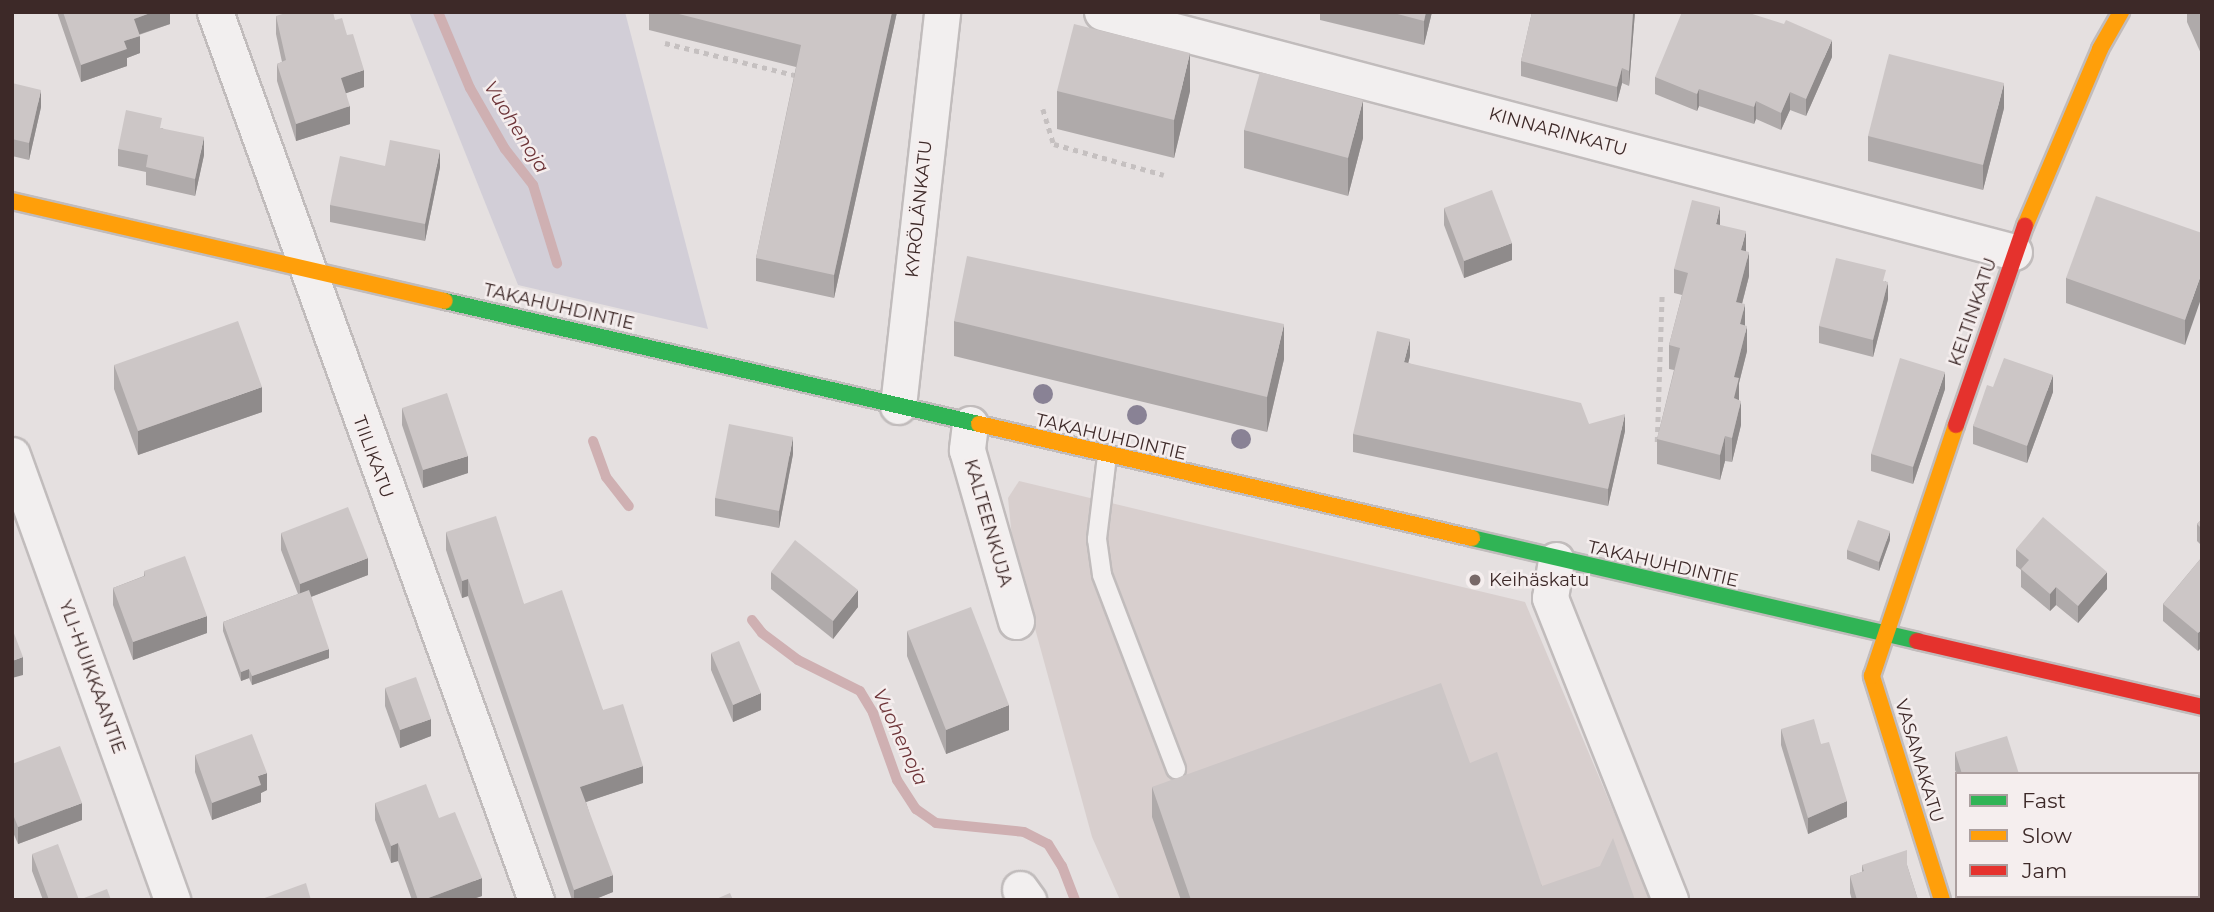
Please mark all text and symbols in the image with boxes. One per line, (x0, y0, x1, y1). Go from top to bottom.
water label: Vuohenoja (479, 77, 553, 177)
street label: KINNARINKATU (1486, 103, 1630, 161)
street label: KYRÖLÄNKATU (901, 139, 937, 279)
street label: KELTINKATU (1944, 255, 2002, 369)
street label: TAKAHUHDINTIE (481, 279, 637, 335)
street label: TAKAHUHDINTIE (1033, 409, 1189, 465)
street label: TIILIKATU (348, 413, 398, 501)
street label: KALTEENKUJA (959, 457, 1017, 589)
street label: TAKAHUHDINTIE (1585, 536, 1741, 592)
place label: Keihäskatu (1489, 569, 1589, 591)
marker: Keihäskatu (1467, 572, 1483, 588)
street label: YLI-HUIKKAANTIE (54, 597, 130, 757)
water label: Vuohenoja (868, 685, 932, 789)
street label: VASAMAKATU (1890, 697, 1948, 825)
legend (1955, 772, 2200, 898)
text: Fast (2022, 788, 2066, 813)
text: Slow (2022, 823, 2072, 848)
text: Jam (2022, 858, 2067, 883)

